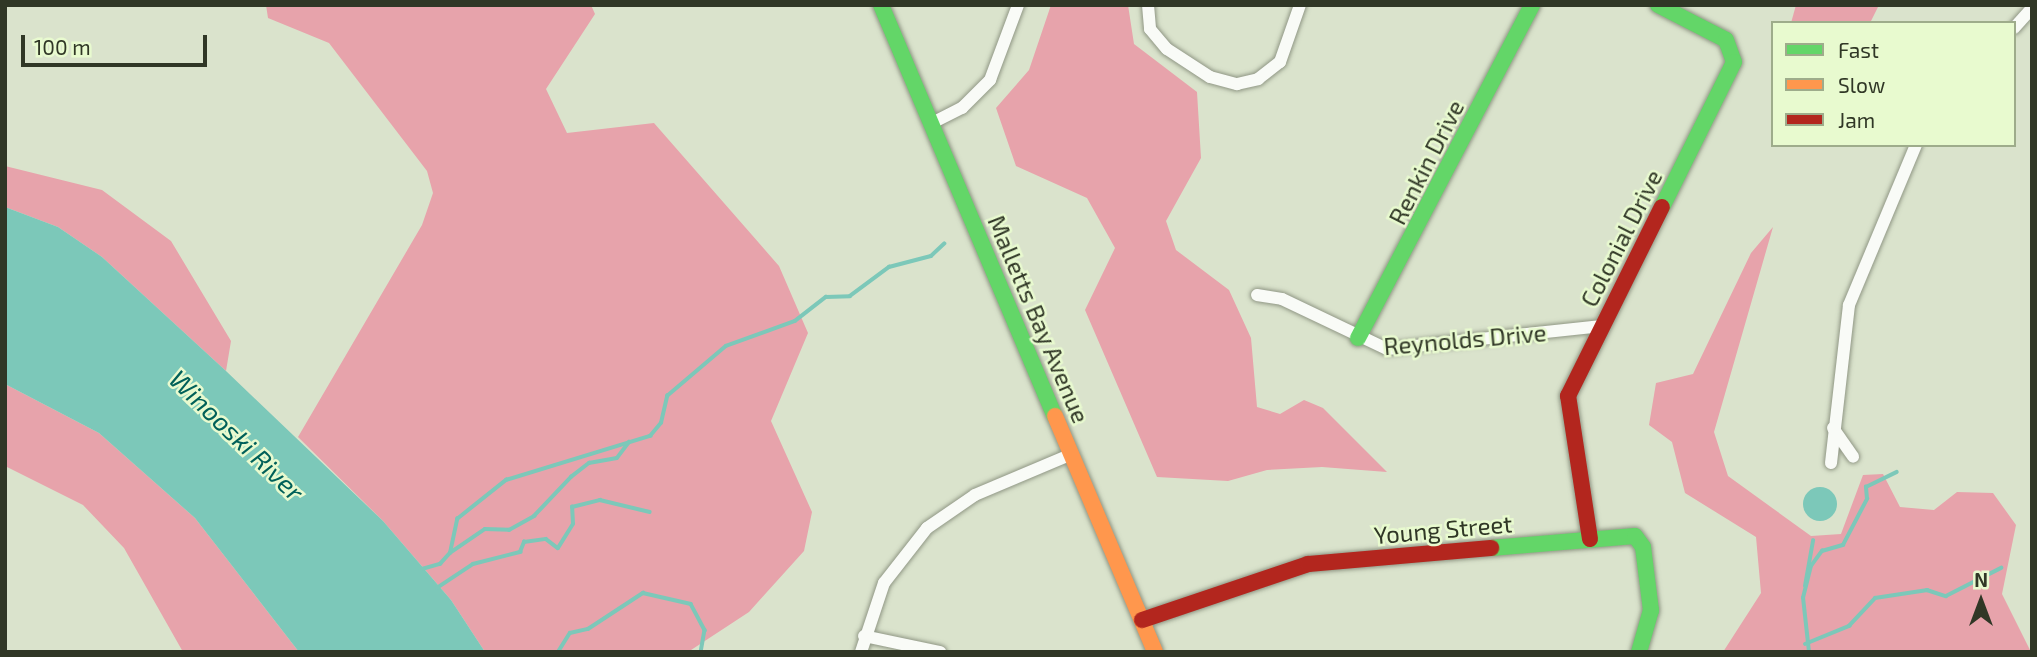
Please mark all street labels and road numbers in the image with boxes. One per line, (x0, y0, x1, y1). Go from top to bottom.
street label: Renkin Drive (1382, 95, 1470, 229)
street label: Colonial Drive (1574, 164, 1668, 312)
street label: Malletts Bay Avenue (982, 210, 1096, 428)
street label: Reynolds Drive (1382, 318, 1548, 360)
street label: Young Street (1373, 509, 1513, 549)

